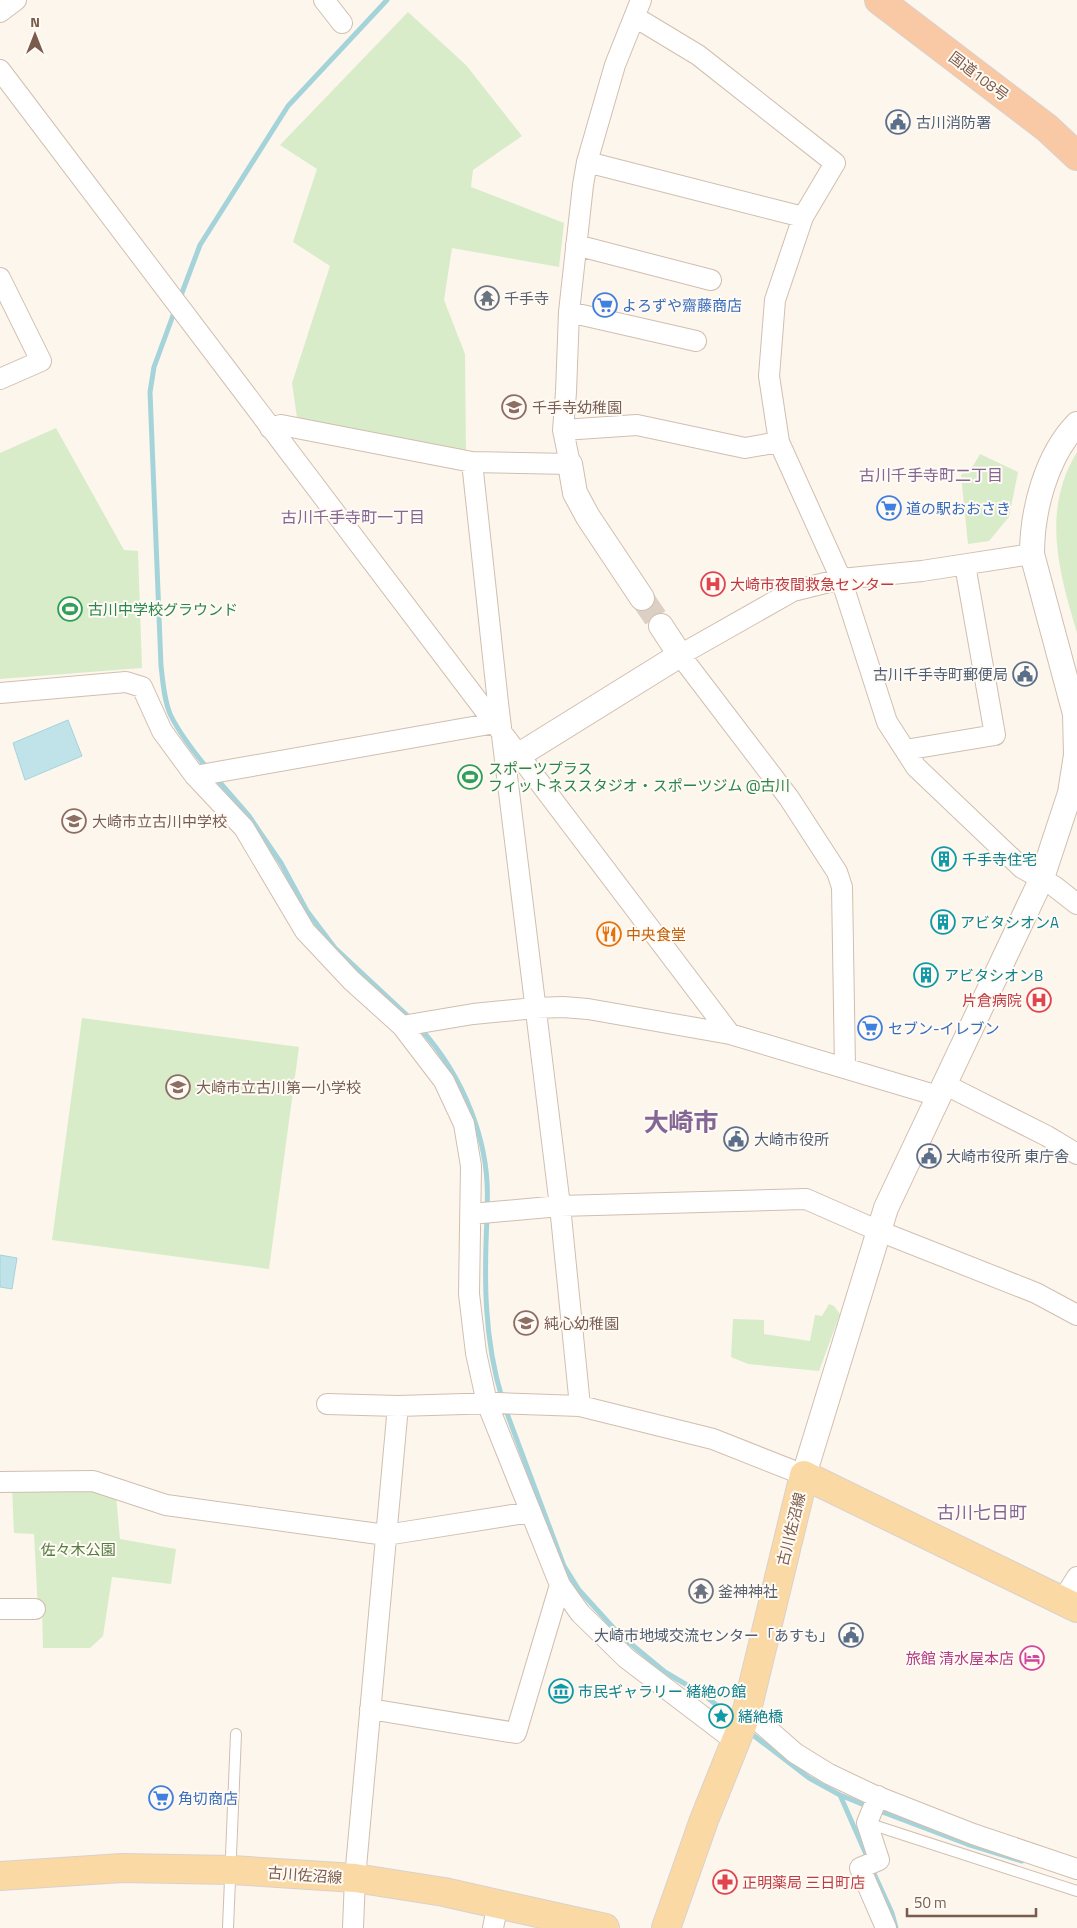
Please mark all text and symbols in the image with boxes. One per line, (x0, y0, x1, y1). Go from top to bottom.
north arrow (10, 10, 60, 60)
text: N (30, 11, 40, 32)
street label: 国道108号 (944, 46, 1014, 106)
public building icon: 古川消防署 (885, 109, 911, 135)
place label: 古川消防署 (916, 111, 991, 134)
temple icon: 千手寺 (474, 285, 500, 311)
place label: 千手寺 (504, 287, 549, 310)
supermarket icon: よろずや齋藤商店 (592, 292, 618, 318)
place label: よろずや齋藤商店 (622, 294, 742, 317)
school or university icon: 千手寺幼稚園 (501, 394, 527, 420)
place label: 千手寺幼稚園 (532, 396, 622, 419)
district label: 古川千手寺町二丁目 (859, 463, 1003, 487)
supermarket icon: 道の駅おおさき (876, 495, 902, 521)
place label: 道の駅おおさき (906, 497, 1011, 520)
district label: 古川千手寺町一丁目 (281, 505, 425, 529)
hospital icon: 大崎市夜間救急センター (700, 571, 726, 597)
place label: 大崎市夜間救急センター (730, 573, 895, 596)
sports icon: 古川中学校グラウンド (57, 596, 83, 622)
place label: 古川中学校グラウンド (88, 598, 238, 621)
public building icon: 古川千手寺町郵便局 (1012, 661, 1038, 687)
place label: 古川千手寺町郵便局 (873, 663, 1008, 686)
place label: スポーツプラス フィットネススタジオ・スポーツジム @古川 (488, 757, 790, 797)
sports icon: スポーツプラス フィットネススタジオ・スポーツジム @古川 (457, 764, 483, 790)
school or university icon: 大崎市立古川中学校 (61, 808, 87, 834)
place label: 大崎市立古川中学校 (92, 810, 227, 833)
building icon: 千手寺住宅 (931, 846, 957, 872)
place label: 千手寺住宅 (962, 848, 1037, 871)
building icon: アビタシオンA (930, 909, 956, 935)
place label: アビタシオンA (960, 911, 1059, 934)
restaurant icon: 中央食堂 (596, 921, 622, 947)
place label: 中央食堂 (626, 923, 686, 946)
building icon: アビタシオンB (913, 962, 939, 988)
place label: アビタシオンB (944, 964, 1043, 987)
hospital icon: 片倉病院 (1026, 987, 1052, 1013)
place label: 片倉病院 (962, 989, 1022, 1012)
supermarket icon: セブン-イレブン (857, 1015, 883, 1041)
place label: セブン-イレブン (888, 1017, 1000, 1040)
school or university icon: 大崎市立古川第一小学校 (165, 1074, 191, 1100)
place label: 大崎市立古川第一小学校 (196, 1076, 361, 1099)
district label: 大崎市 (643, 1103, 719, 1141)
public building icon: 大崎市役所 (723, 1126, 749, 1152)
place label: 大崎市役所 (754, 1128, 829, 1151)
public building icon: 大崎市役所 東庁舎 (916, 1143, 942, 1169)
place label: 大崎市役所 東庁舎 (946, 1145, 1069, 1168)
school or university icon: 純心幼稚園 (513, 1310, 539, 1336)
place label: 純心幼稚園 (544, 1312, 619, 1335)
street label: 古川佐沼線 (771, 1490, 811, 1568)
district label: 古川七日町 (937, 1499, 1027, 1526)
park label: 佐々木公園 (40, 1538, 116, 1561)
temple icon: 釜神神社 (688, 1578, 714, 1604)
place label: 釜神神社 (718, 1580, 778, 1603)
public building icon: 大崎市地域交流センター「あすも」 (838, 1622, 864, 1648)
place label: 大崎市地域交流センター「あすも」 (594, 1624, 834, 1647)
hotel icon: 旅館 清水屋本店 (1019, 1645, 1045, 1671)
place label: 旅館 清水屋本店 (906, 1647, 1014, 1670)
museum icon: 市民ギャラリー 緒絶の館 (548, 1678, 574, 1704)
place label: 市民ギャラリー 緒絶の館 (578, 1680, 746, 1703)
place icon: 緒絶橋 (708, 1703, 734, 1729)
place label: 緒絶橋 (738, 1705, 783, 1728)
supermarket icon: 角切商店 (148, 1785, 174, 1811)
place label: 角切商店 (178, 1787, 238, 1810)
street label: 古川佐沼線 (267, 1861, 343, 1889)
pharmacy icon: 正明薬局 三日町店 (712, 1869, 738, 1895)
place label: 正明薬局 三日町店 (742, 1871, 865, 1894)
scale bar (907, 1886, 1036, 1918)
text: 50 m (914, 1891, 947, 1914)

